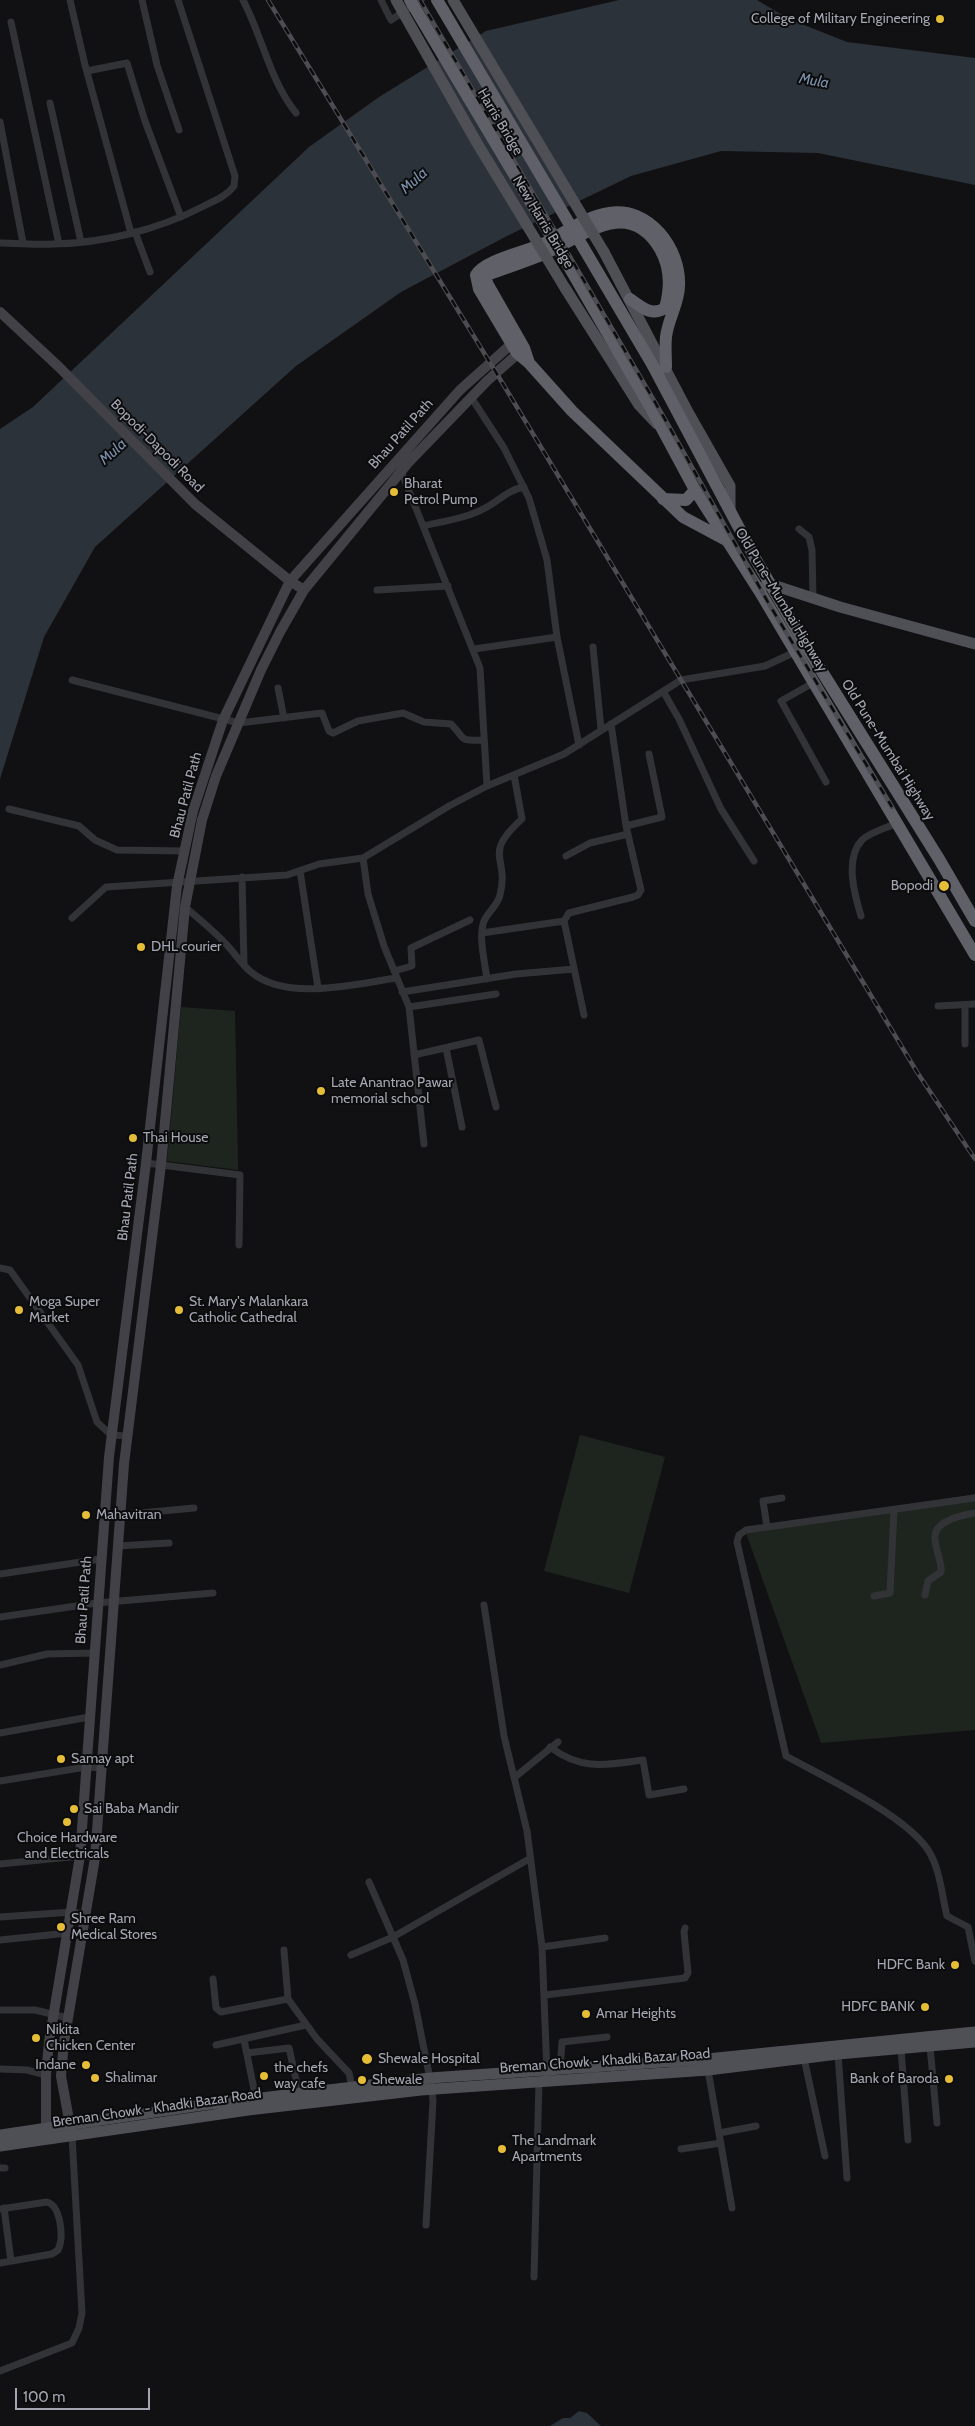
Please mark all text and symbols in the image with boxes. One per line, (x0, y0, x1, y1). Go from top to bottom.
place label: College of Military Engineering (751, 11, 930, 27)
marker: College of Military Engineering (934, 13, 946, 25)
water label: Mula (798, 70, 830, 92)
street label: Harris Bridge (474, 86, 526, 158)
water label: Mula (397, 164, 431, 198)
street label: New Harris Bridge (509, 173, 577, 271)
street label: Bopodi-Dapodi Road (107, 396, 207, 496)
street label: Bhau Patil Path (365, 396, 437, 472)
water label: Mula (96, 435, 130, 469)
place label: Bharat Petrol Pump (404, 476, 477, 508)
marker: Bharat Petrol Pump (388, 486, 400, 498)
street label: Old Pune–Mumbai Highway (731, 525, 831, 675)
street label: Old Pune-Mumbai Highway (838, 676, 938, 824)
street label: Bhau Patil Path (166, 750, 206, 840)
place label: Bopodi (891, 878, 933, 894)
marker: Bopodi (937, 879, 951, 893)
place label: DHL courier (151, 939, 222, 955)
marker: DHL courier (135, 941, 147, 953)
place label: Late Anantrao Pawar memorial school (331, 1075, 453, 1108)
marker: Late Anantrao Pawar memorial school (315, 1085, 327, 1097)
place label: Thai House (143, 1130, 208, 1146)
marker: Thai House (127, 1132, 139, 1144)
street label: Bhau Patil Path (114, 1152, 142, 1242)
place label: Moga Super Market (29, 1294, 100, 1326)
place label: St. Mary's Malankara Catholic Cathedral (189, 1294, 308, 1326)
marker: Moga Super Market (13, 1304, 25, 1316)
marker: St. Mary's Malankara Catholic Cathedral (173, 1304, 185, 1316)
place label: Mahavitran (96, 1507, 162, 1523)
marker: Mahavitran (80, 1509, 92, 1521)
street label: Bhau Patil Path (73, 1555, 95, 1645)
place label: Samay apt (71, 1751, 134, 1767)
marker: Samay apt (55, 1753, 67, 1765)
place label: Sai Baba Mandir (84, 1801, 179, 1817)
marker: Sai Baba Mandir (68, 1803, 80, 1815)
marker: Choice Hardware and Electricals (61, 1816, 73, 1828)
place label: Choice Hardware and Electricals (17, 1830, 117, 1862)
place label: Shree Ram Medical Stores (71, 1911, 157, 1944)
marker: Shree Ram Medical Stores (55, 1921, 67, 1933)
place label: HDFC Bank (877, 1957, 945, 1973)
marker: HDFC Bank (949, 1959, 961, 1971)
place label: HDFC BANK (841, 1999, 915, 2015)
marker: HDFC BANK (919, 2001, 931, 2013)
place label: Amar Heights (596, 2006, 676, 2022)
marker: Amar Heights (580, 2008, 592, 2020)
place label: Nikita Chicken Center (46, 2022, 135, 2054)
marker: Nikita Chicken Center (30, 2032, 42, 2044)
street label: Breman Chowk - Khadki Bazar Road (499, 2045, 711, 2077)
place label: Shewale Hospital (378, 2051, 480, 2067)
marker: Shewale Hospital (360, 2052, 374, 2066)
place label: Indane (35, 2057, 76, 2073)
marker: Indane (80, 2059, 92, 2071)
place label: the chefs way cafe (274, 2060, 328, 2092)
place label: Shalimar (105, 2070, 157, 2086)
marker: the chefs way cafe (258, 2070, 270, 2082)
place label: Bank of Baroda (850, 2071, 939, 2087)
marker: Shalimar (89, 2072, 101, 2084)
place label: Shewale (372, 2072, 422, 2088)
marker: Bank of Baroda (943, 2073, 955, 2085)
marker: Shewale (356, 2074, 368, 2086)
street label: Breman Chowk - Khadki Bazar Road (51, 2085, 263, 2131)
place label: The Landmark Apartments (512, 2133, 596, 2166)
marker: The Landmark Apartments (496, 2143, 508, 2155)
scale bar (18, 2378, 152, 2410)
text: 100 m (23, 2388, 65, 2406)

